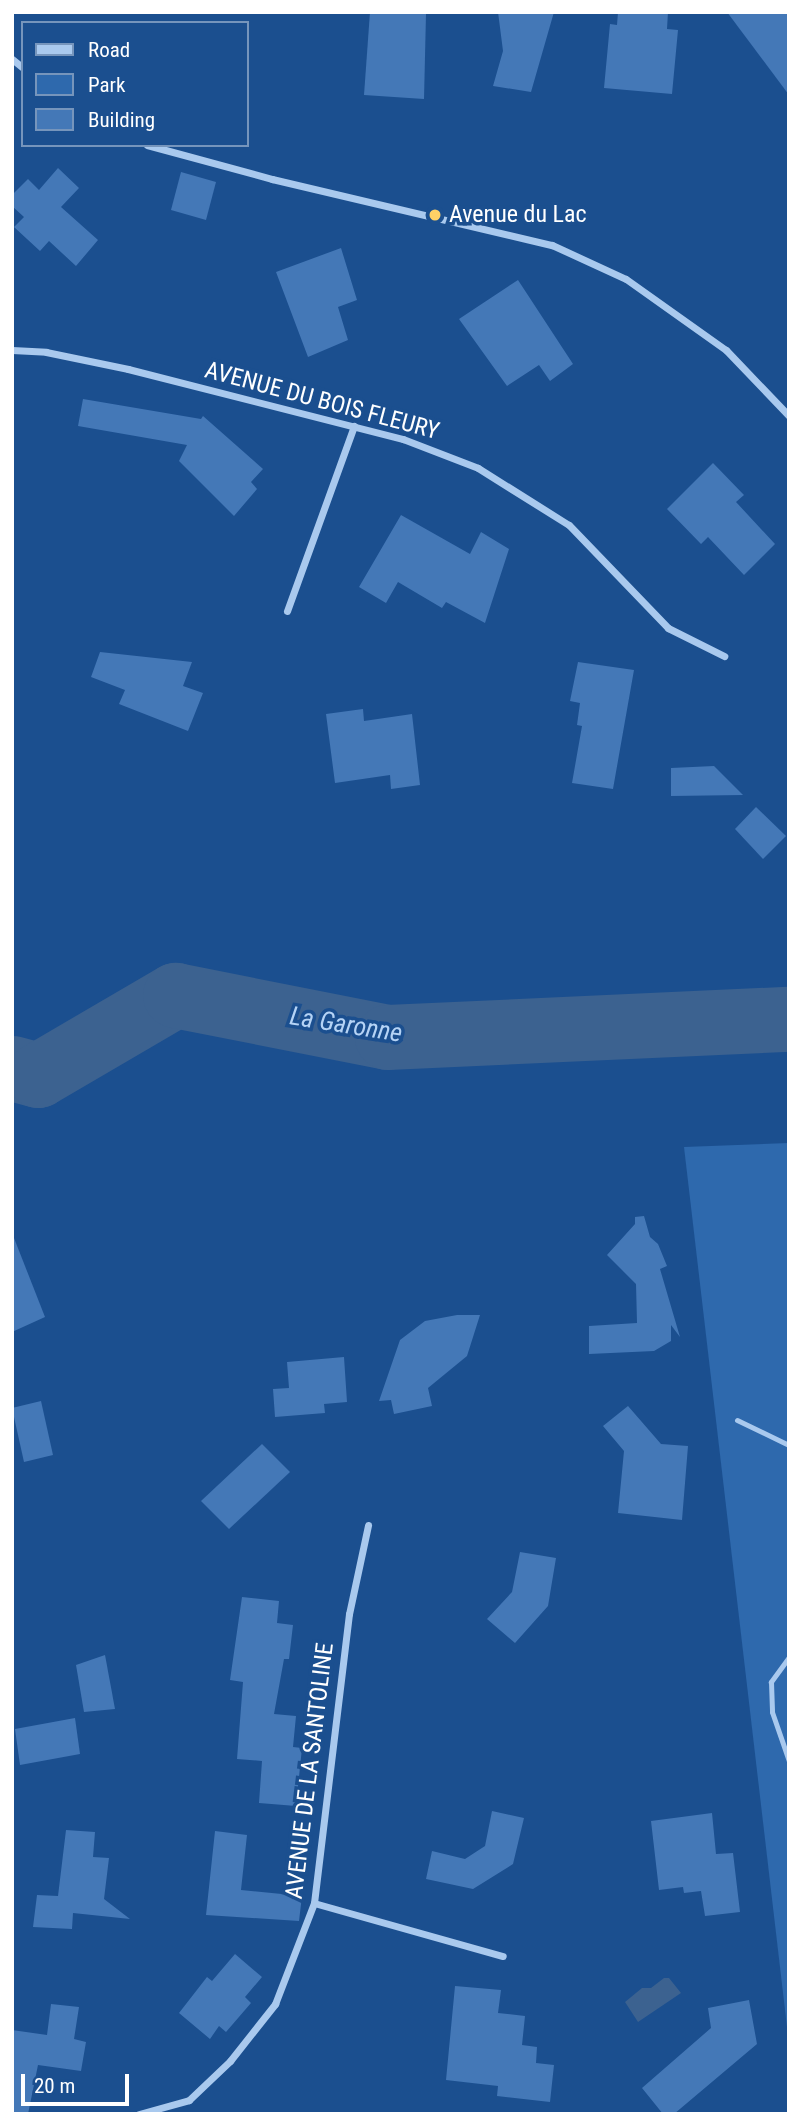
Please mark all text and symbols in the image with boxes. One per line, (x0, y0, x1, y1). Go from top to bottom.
legend (21, 21, 248, 147)
text: Road (88, 38, 130, 62)
text: Park (88, 73, 125, 97)
text: Building (88, 108, 155, 132)
place label: Avenue du Lac (449, 201, 587, 229)
marker: Avenue du Lac (427, 207, 443, 223)
street label: AVENUE DU BOIS FLEURY (202, 356, 442, 446)
water label: La Garonne (288, 1001, 404, 1049)
street label: AVENUE DE LA SANTOLINE (280, 1641, 340, 1901)
scale bar (24, 2060, 133, 2104)
text: 20 m (34, 2074, 75, 2098)

